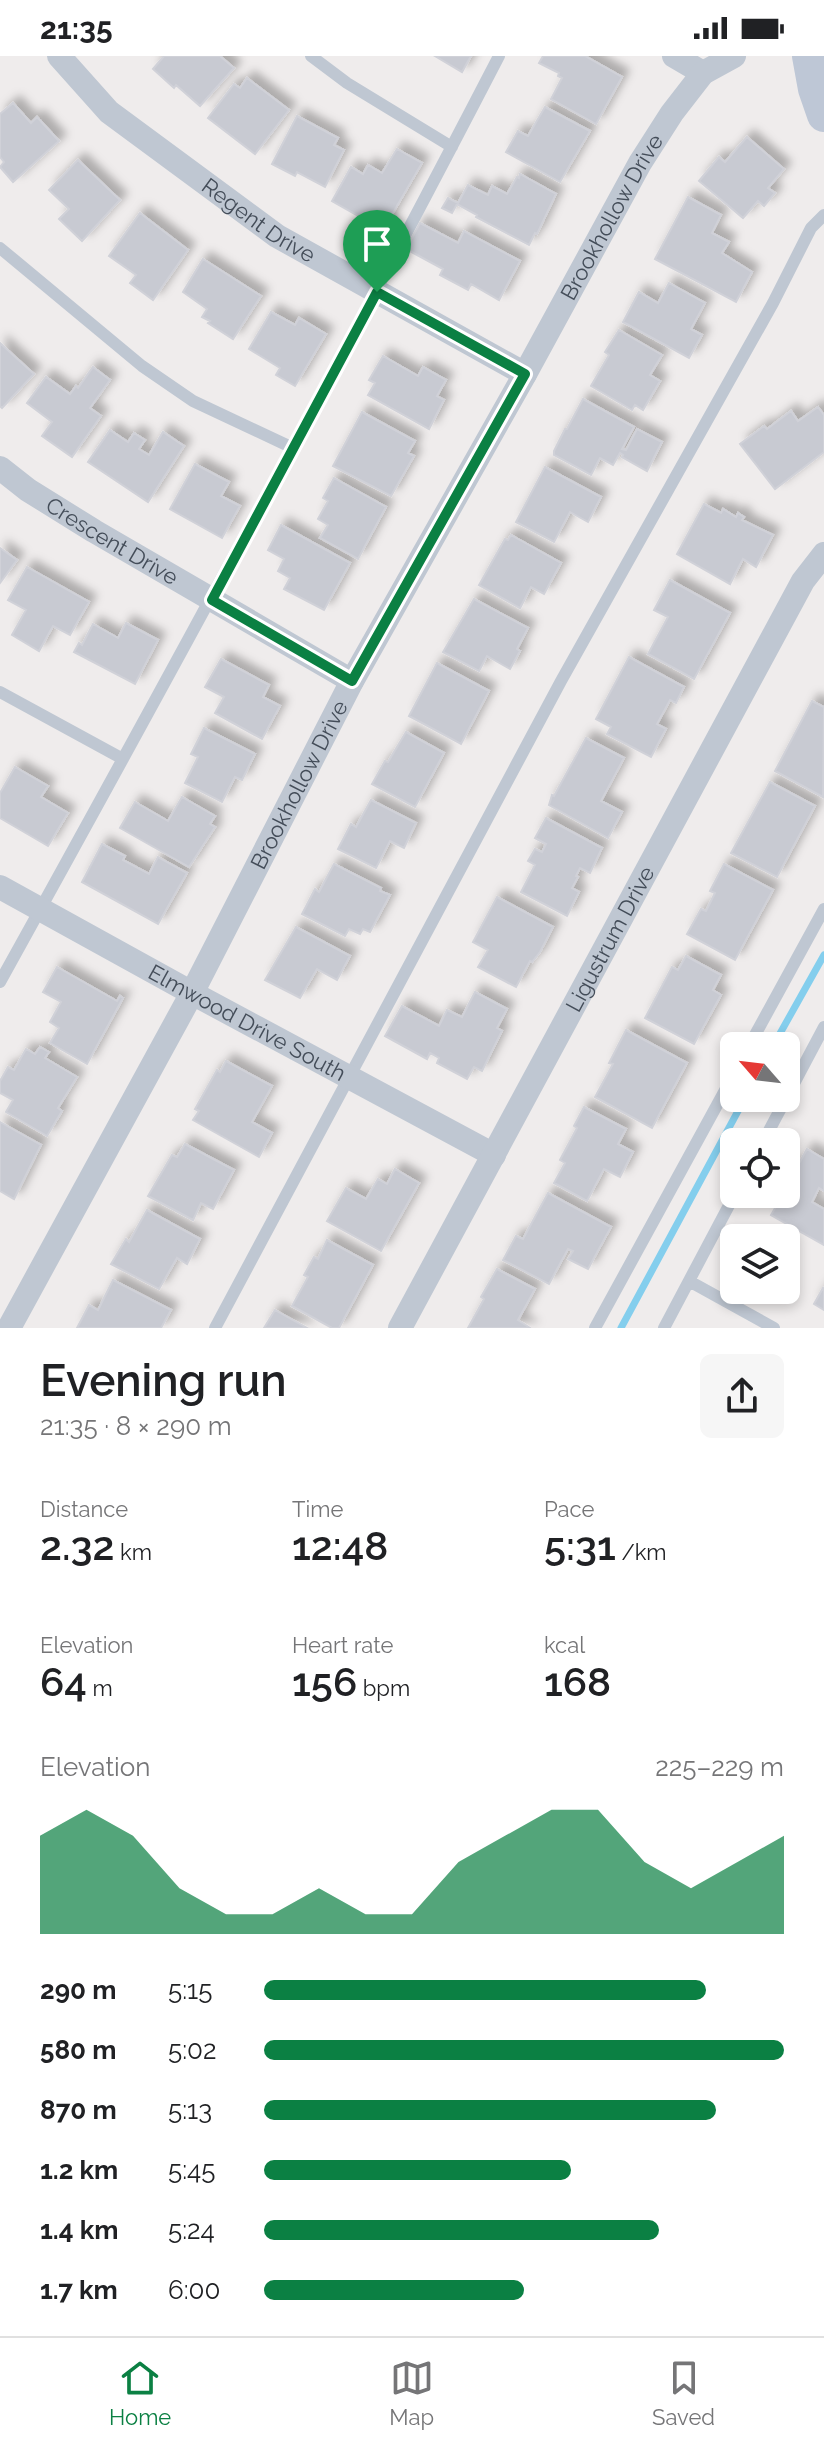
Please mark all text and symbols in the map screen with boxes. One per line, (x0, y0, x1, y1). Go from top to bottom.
text: 21:35 (40, 11, 113, 46)
street label: Brookhollow Drive (555, 129, 668, 304)
street label: Regent Drive (197, 172, 320, 268)
pin (343, 210, 411, 292)
icon: arrive (355, 222, 399, 266)
street label: Crescent Drive (41, 492, 183, 590)
street label: Brookhollow Drive (245, 696, 353, 873)
street label: Ligustrum Drive (560, 862, 660, 1016)
street label: Elmwood Drive South (144, 959, 350, 1086)
north arrow (720, 1032, 800, 1112)
map controls (720, 1032, 800, 1304)
button: locate (720, 1128, 800, 1208)
button: layers (720, 1224, 800, 1304)
button: share (700, 1354, 784, 1438)
text: Evening run (40, 1355, 287, 1406)
text: 21:35 · 8 × 290 m (40, 1411, 232, 1441)
text: Distance (40, 1496, 128, 1522)
text: Time (292, 1496, 343, 1522)
text: Pace (544, 1496, 594, 1522)
text: 2.32 (40, 1522, 114, 1569)
text: 12:48 (292, 1522, 388, 1569)
text: 5:31 (544, 1522, 616, 1569)
text: km (114, 1539, 152, 1565)
text: /km (616, 1539, 667, 1565)
text: Elevation (40, 1632, 133, 1658)
text: Heart rate (292, 1632, 393, 1658)
text: kcal (544, 1632, 585, 1658)
text: 64 (40, 1658, 87, 1705)
text: 156 (292, 1658, 357, 1705)
text: 168 (544, 1658, 611, 1705)
text: m (87, 1675, 113, 1701)
text: bpm (357, 1675, 410, 1701)
text: Elevation (40, 1752, 150, 1782)
text: 225–229 m (655, 1752, 784, 1782)
text: 290 m (40, 1975, 116, 2005)
text: 5:15 (168, 1975, 212, 2005)
text: 580 m (40, 2035, 117, 2065)
text: 5:02 (168, 2035, 217, 2065)
text: 870 m (40, 2095, 117, 2125)
text: 5:13 (168, 2095, 212, 2125)
text: 1.2 km (40, 2155, 118, 2185)
text: 5:45 (168, 2155, 215, 2185)
text: 1.4 km (40, 2215, 119, 2245)
text: 5:24 (168, 2215, 215, 2245)
text: 1.7 km (40, 2275, 118, 2305)
text: 6:00 (168, 2275, 220, 2305)
tab: Home (109, 2356, 171, 2430)
tab: Map (389, 2356, 434, 2430)
tab: Saved (652, 2356, 715, 2430)

